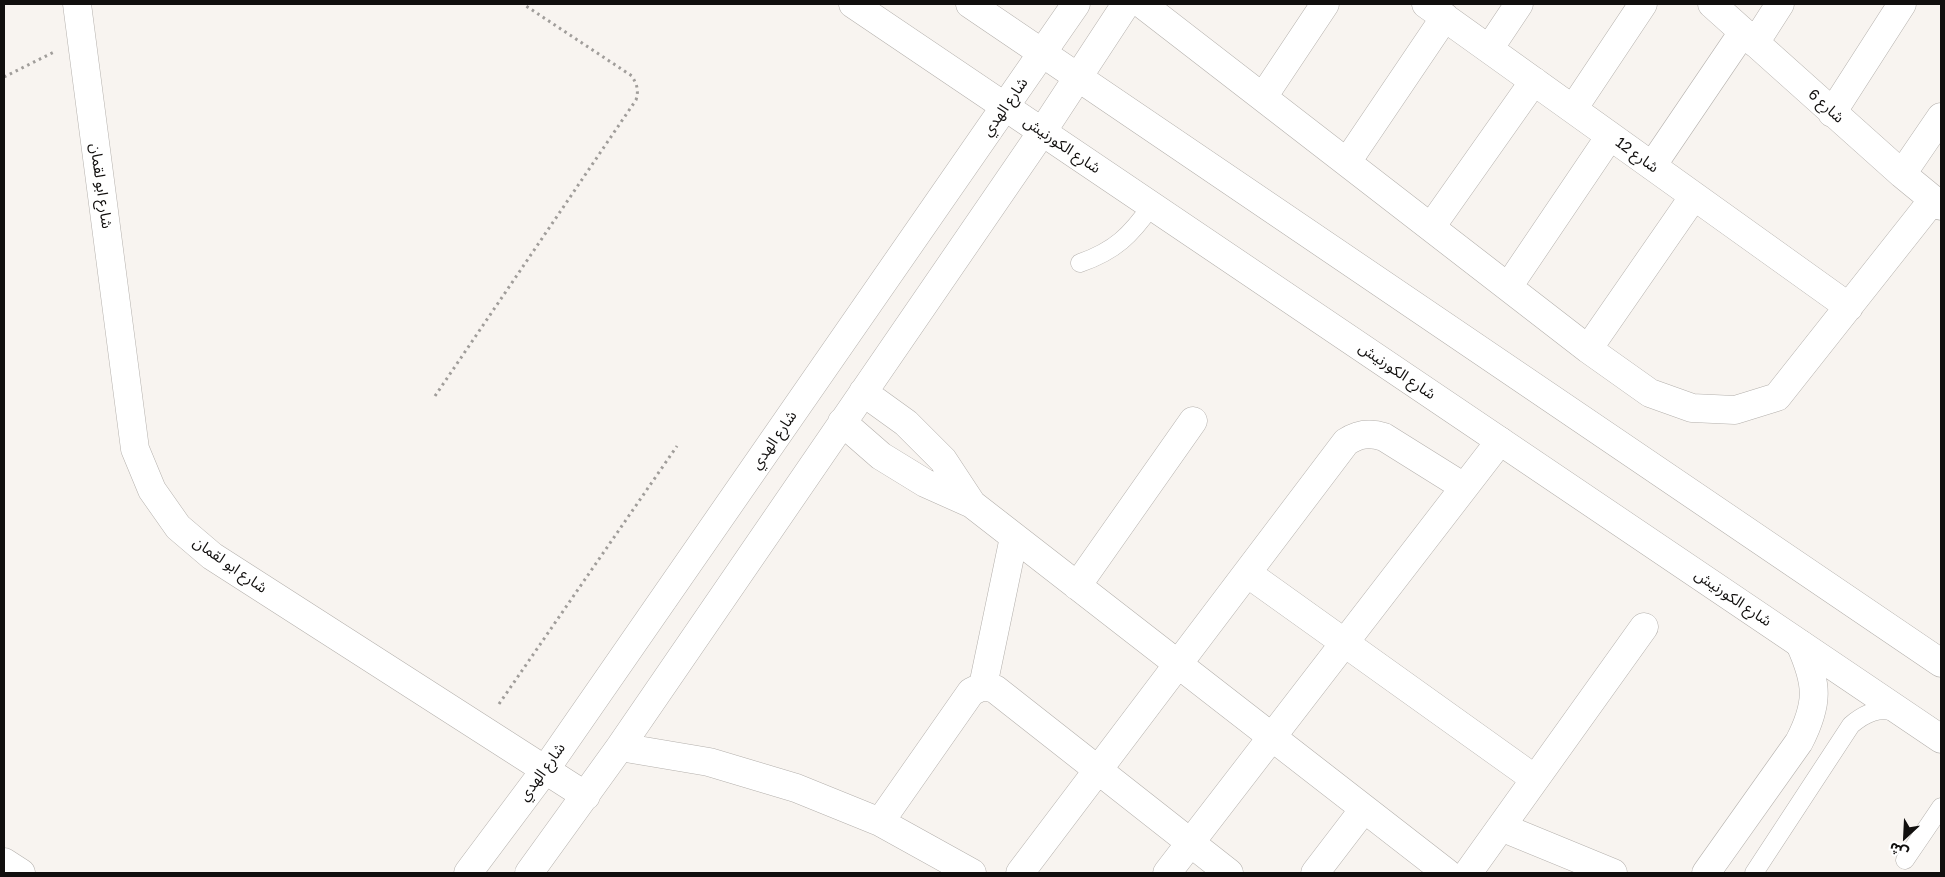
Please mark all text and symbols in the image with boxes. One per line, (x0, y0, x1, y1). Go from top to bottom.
street label: شارع الهدي (978, 74, 1032, 140)
street label: شارع 6 (1804, 85, 1848, 127)
street label: شارع الكورنيش (1020, 113, 1104, 177)
street label: شارع 12 (1612, 133, 1662, 177)
street label: شارع ابو لقمان (86, 142, 116, 230)
street label: شارع الكورنيش (1355, 339, 1439, 403)
street label: شارع الهدي (747, 407, 801, 473)
street label: شارع ابو لقمان (190, 533, 270, 597)
street label: شارع الكورنيش (1691, 566, 1775, 630)
street label: شارع الهدي (515, 739, 569, 805)
north arrow (1880, 812, 1930, 862)
text: ش (1886, 839, 1911, 863)

